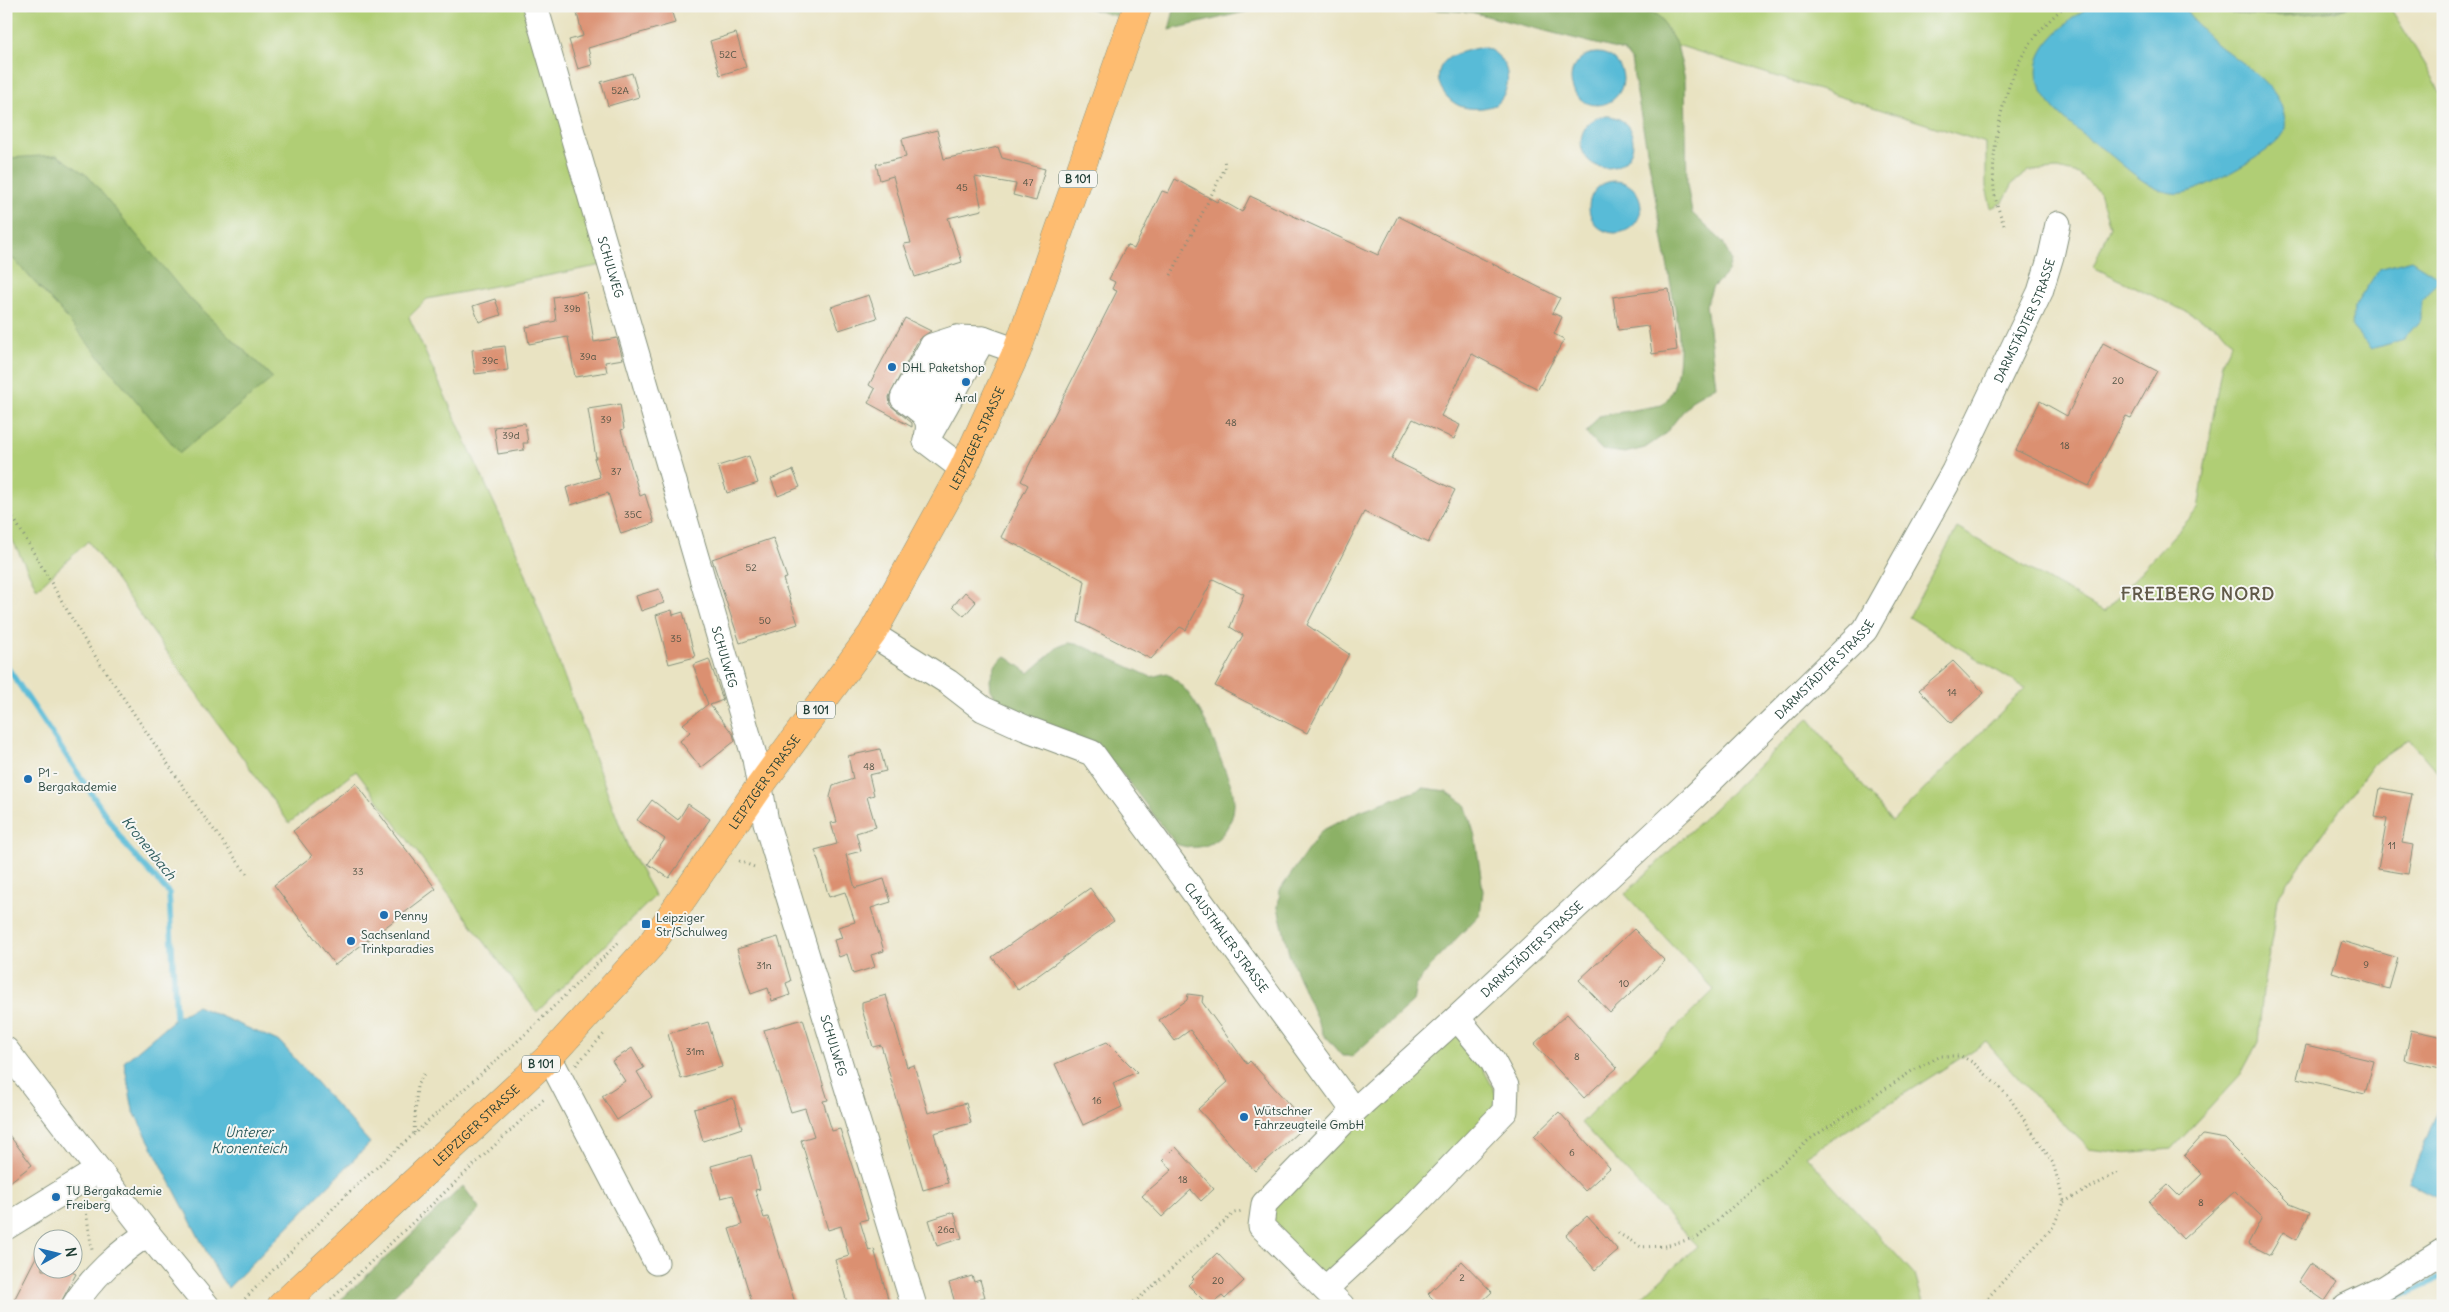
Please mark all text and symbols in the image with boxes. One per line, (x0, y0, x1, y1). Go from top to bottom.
house number: 52C (719, 48, 737, 61)
house number: 52A (611, 84, 629, 97)
road number: B 101 (1059, 170, 1097, 188)
house number: 47 (1023, 176, 1033, 189)
house number: 45 (956, 181, 968, 194)
street label: SCHULWEG (595, 235, 627, 300)
street label: DARMSTÄDTER STRASSE (1990, 256, 2057, 385)
house number: 39b (564, 302, 581, 315)
house number: 39a (579, 350, 597, 363)
house number: 39c (482, 354, 498, 367)
place label: DHL Paketshop (902, 360, 985, 375)
marker: DHL Paketshop (886, 361, 898, 373)
house number: 20 (2112, 374, 2124, 387)
marker: Aral (960, 376, 972, 388)
street label: LEIPZIGER STRASSE (945, 384, 1007, 492)
place label: Aral (955, 390, 977, 405)
house number: 39 (600, 413, 612, 426)
house number: 48 (1225, 416, 1237, 429)
house number: 39d (502, 429, 520, 442)
house number: 18 (2060, 439, 2070, 452)
house number: 37 (611, 465, 621, 478)
house number: 35C (624, 508, 642, 521)
house number: 52 (745, 561, 757, 574)
district label: FREIBERG NORD (2121, 582, 2275, 605)
house number: 50 (759, 614, 771, 627)
street label: DARMSTÄDTER STRASSE (1771, 617, 1877, 722)
street label: SCHULWEG (709, 624, 741, 690)
house number: 35 (670, 632, 682, 645)
house number: 14 (1947, 686, 1957, 699)
road number: B 101 (797, 702, 835, 718)
street label: LEIPZIGER STRASSE (725, 731, 803, 832)
house number: 48 (863, 760, 875, 773)
place label: P1 - Bergakademie (38, 765, 117, 794)
marker: P1 - Bergakademie (22, 773, 34, 785)
water label: Kronenbach (118, 813, 181, 884)
house number: 11 (2388, 839, 2396, 852)
house number: 33 (352, 865, 364, 878)
street label: CLAUSTHALER STRASSE (1182, 879, 1272, 995)
street label: DARMSTÄDTER STRASSE (1477, 897, 1586, 1000)
place label: Penny (394, 908, 428, 923)
marker: Penny (378, 909, 390, 921)
place label: Leipziger Str/Schulweg (656, 910, 727, 939)
marker: Leipziger Str/Schulweg (640, 918, 652, 930)
place label: Sachsenland Trinkparadies (361, 927, 434, 956)
marker: Sachsenland Trinkparadies (345, 935, 357, 947)
house number: 9 (2363, 958, 2369, 971)
house number: 31n (756, 959, 772, 972)
house number: 10 (1619, 977, 1629, 990)
street label: SCHULWEG (818, 1013, 851, 1078)
house number: 31m (686, 1045, 704, 1058)
house number: 8 (1574, 1050, 1580, 1063)
road number: B 101 (522, 1056, 560, 1072)
street label: LEIPZIGER STRASSE (429, 1081, 522, 1169)
house number: 16 (1092, 1094, 1102, 1107)
place label: Wütschner Fahrzeugteile GmbH (1254, 1103, 1364, 1132)
marker: Wütschner Fahrzeugteile GmbH (1238, 1111, 1250, 1123)
water label: Unterer Kronenteich (211, 1123, 288, 1157)
house number: 6 (1569, 1146, 1575, 1159)
house number: 18 (1178, 1173, 1188, 1186)
place label: TU Bergakademie Freiberg (66, 1183, 162, 1212)
marker: TU Bergakademie Freiberg (50, 1191, 62, 1203)
house number: 8 (2198, 1196, 2204, 1209)
house number: 26a (938, 1223, 955, 1236)
north arrow (32, 1230, 82, 1280)
text: N (61, 1246, 80, 1258)
house number: 2 (1459, 1271, 1465, 1284)
house number: 20 (1212, 1274, 1224, 1287)

